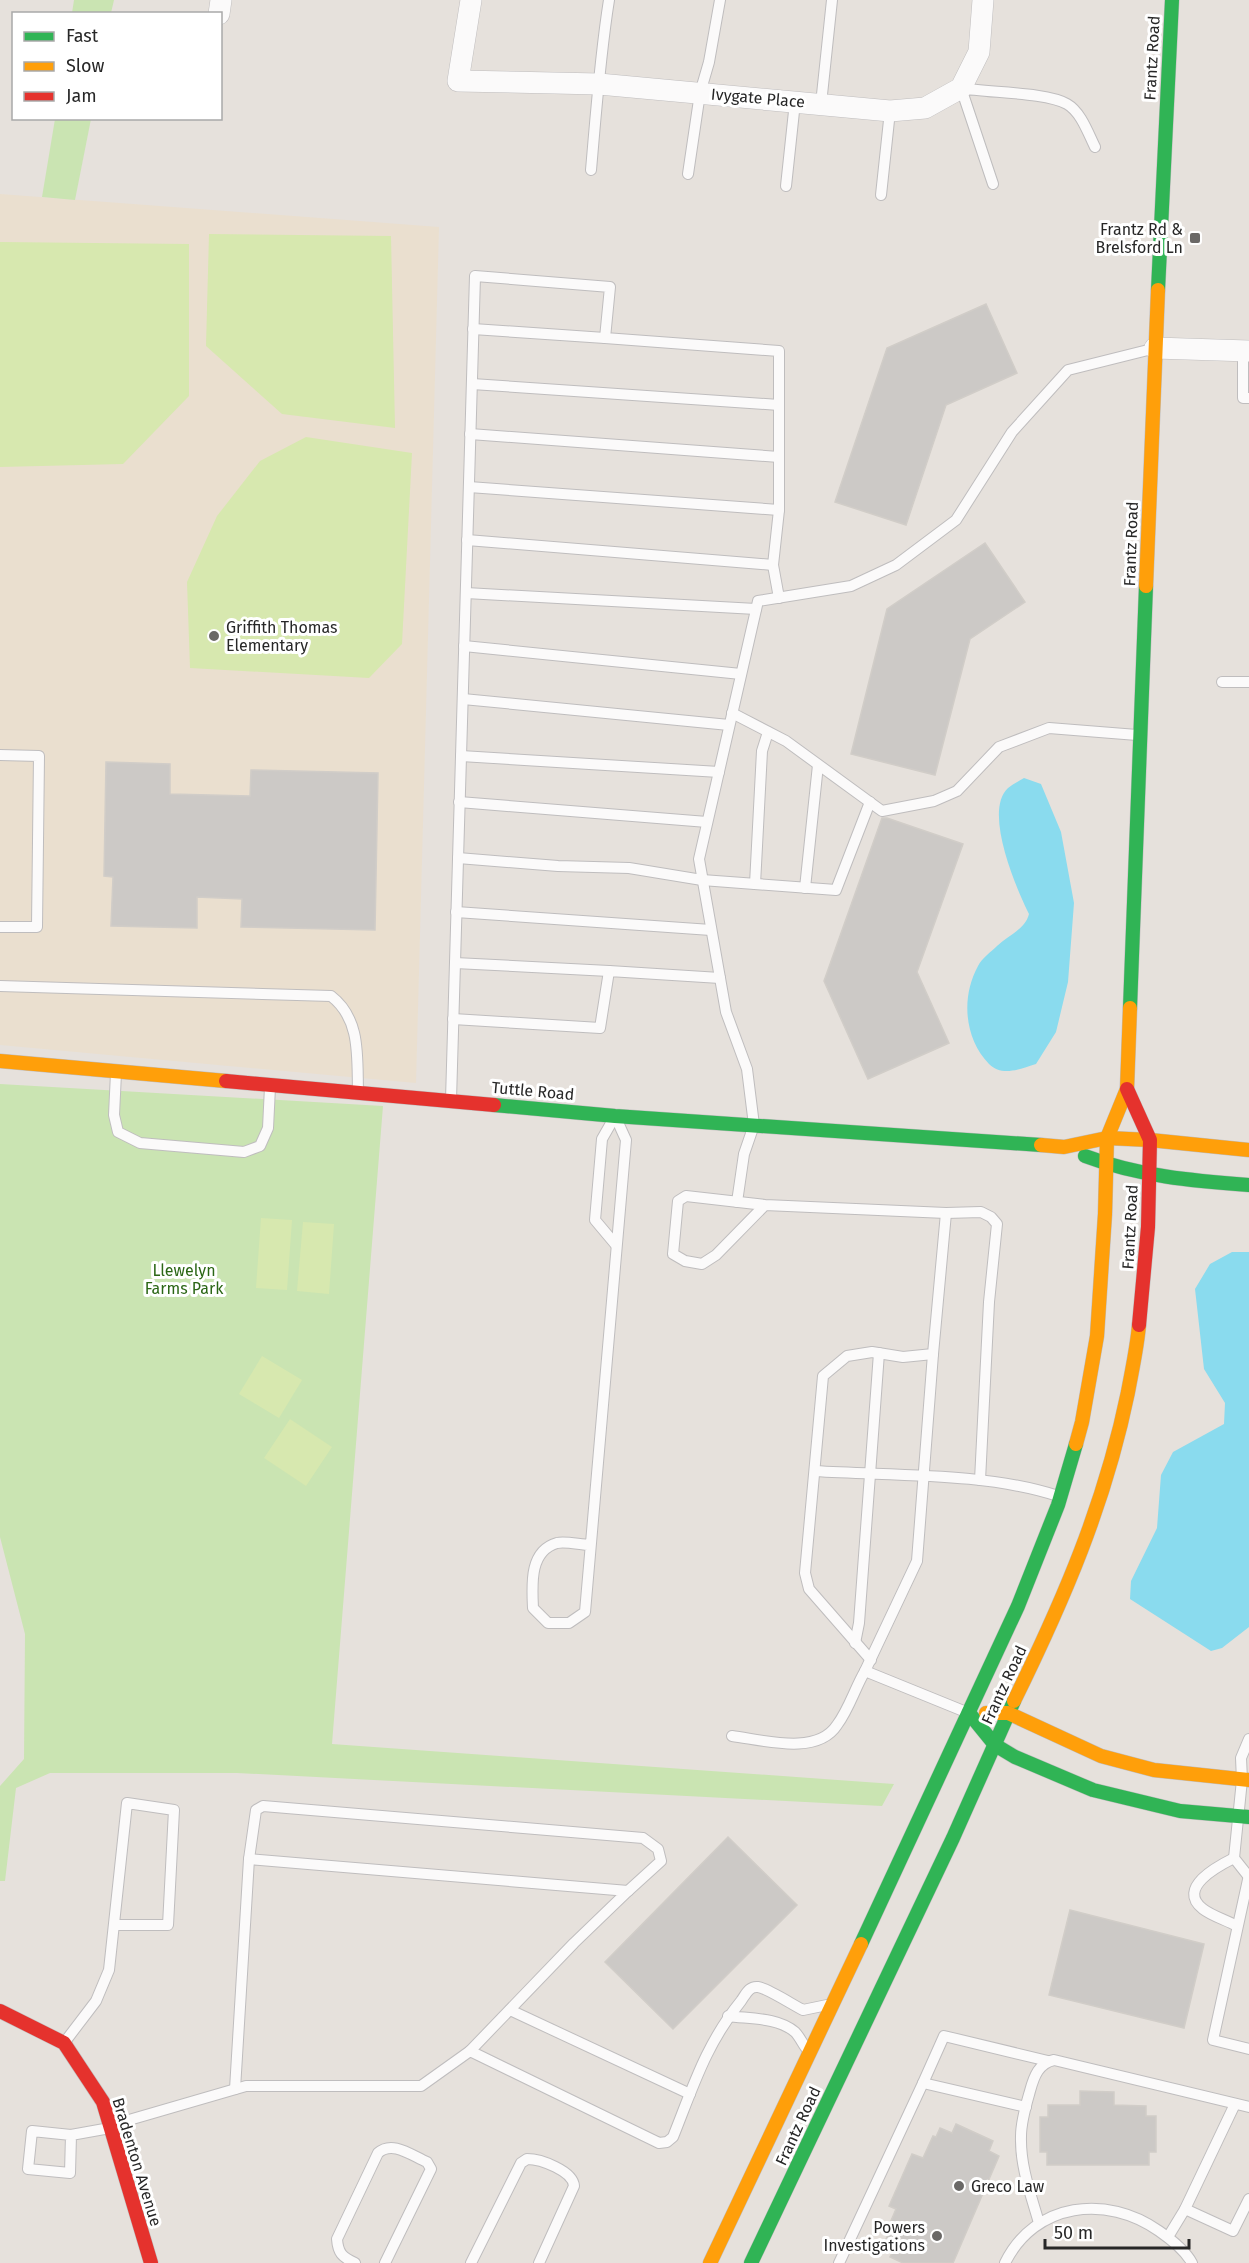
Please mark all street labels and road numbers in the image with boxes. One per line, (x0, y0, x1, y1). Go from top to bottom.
street label: Frantz Road (1140, 15, 1164, 101)
street label: Ivygate Place (710, 84, 806, 112)
street label: Frantz Road (1120, 501, 1142, 587)
street label: Tuttle Road (491, 1078, 575, 1104)
street label: Frantz Road (1118, 1184, 1142, 1270)
street label: Frantz Road (977, 1643, 1031, 1727)
street label: Frantz Road (771, 2084, 825, 2168)
street label: Bradenton Avenue (108, 2095, 166, 2229)

